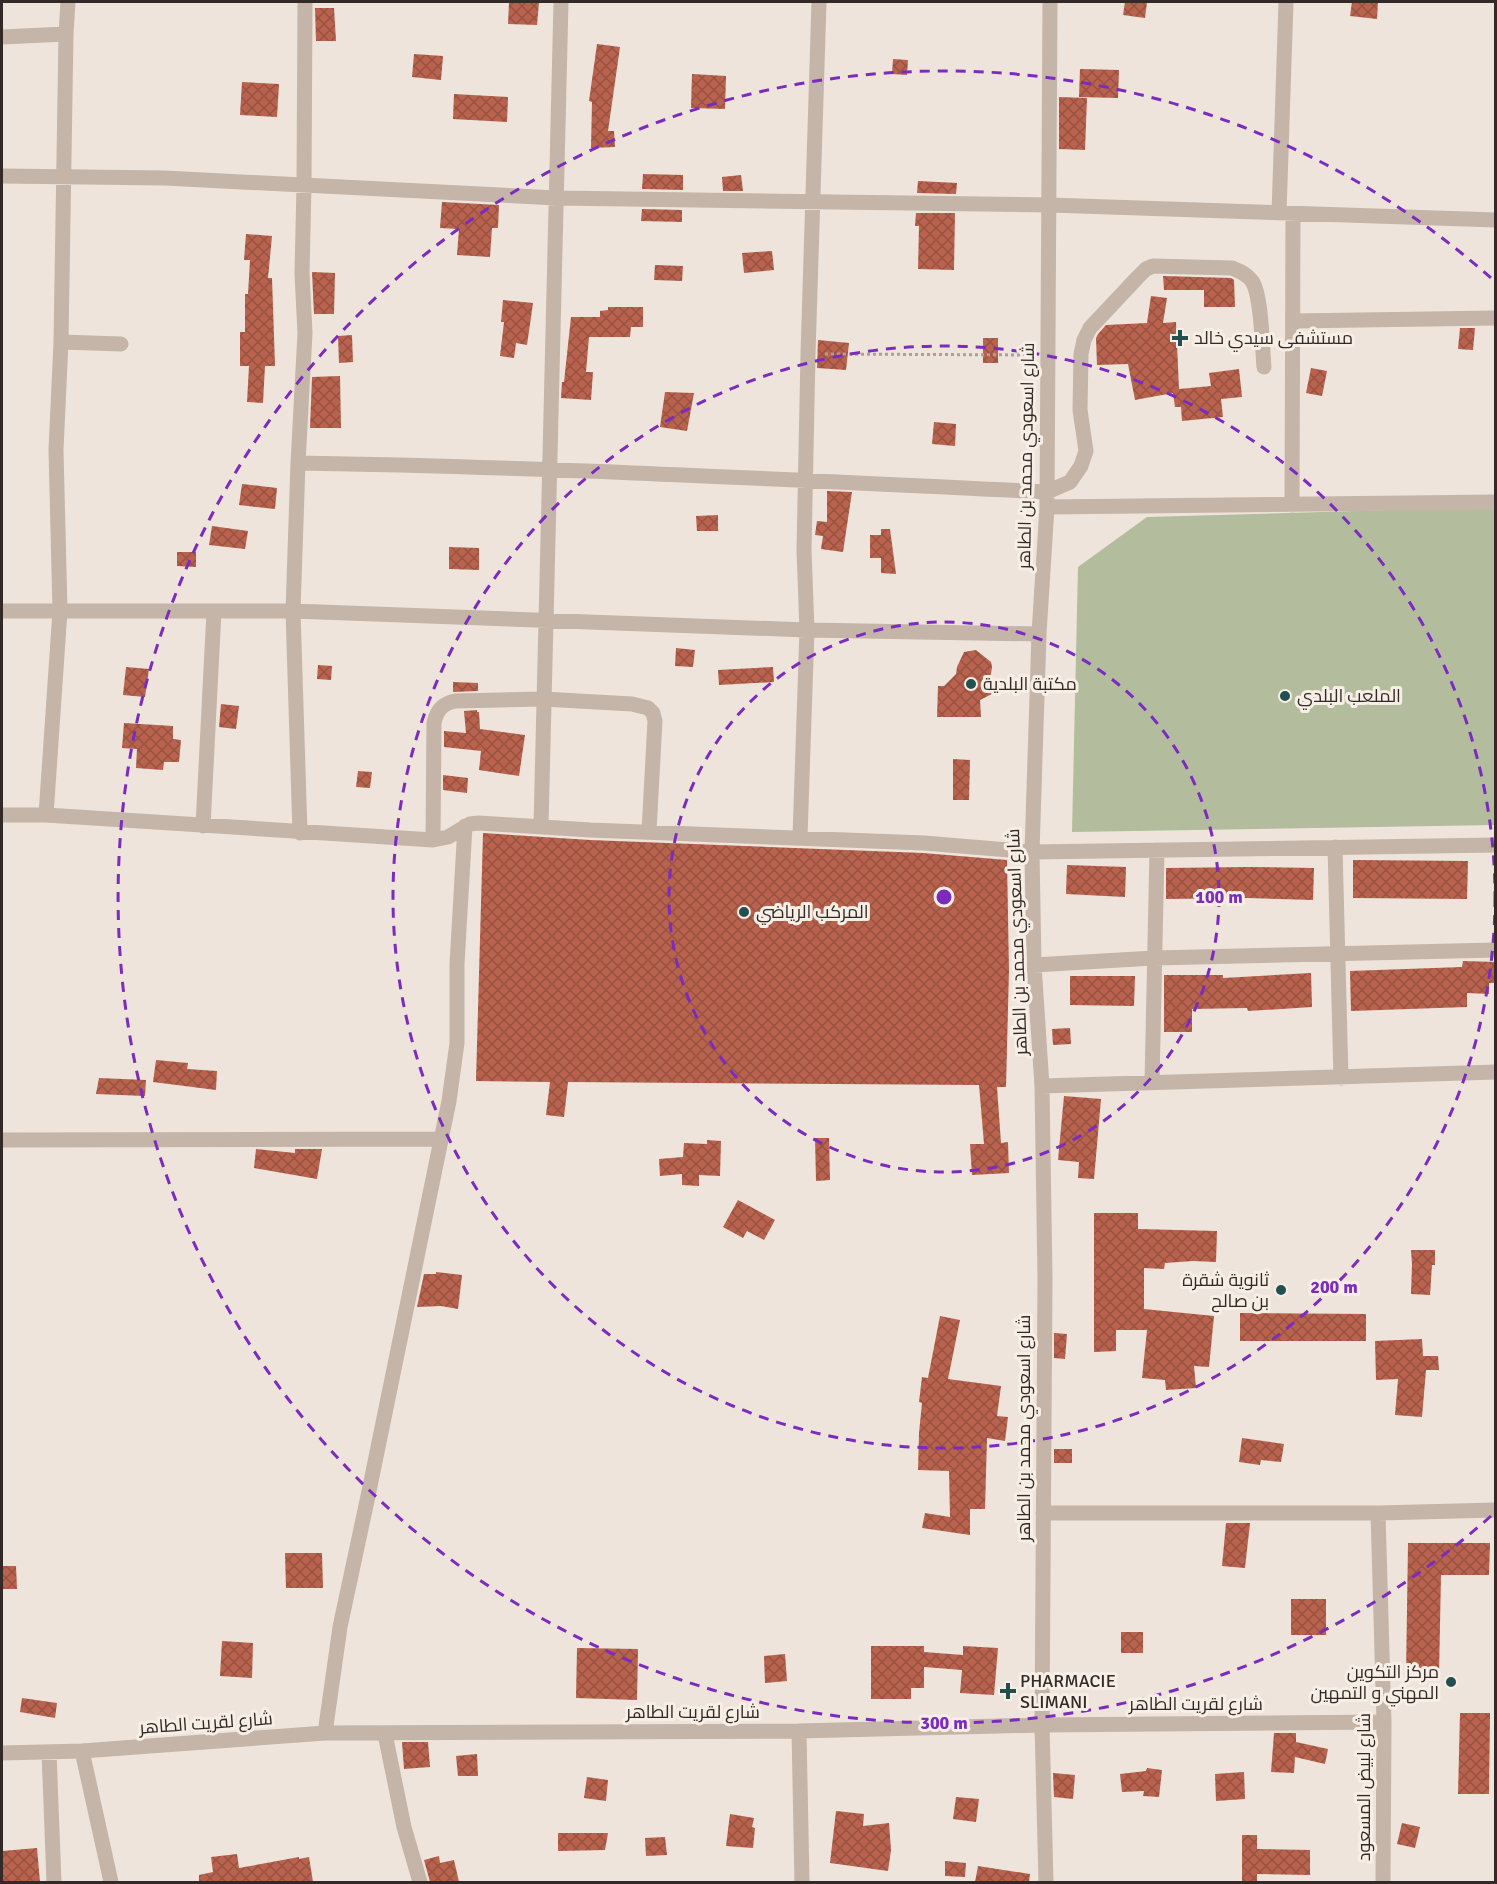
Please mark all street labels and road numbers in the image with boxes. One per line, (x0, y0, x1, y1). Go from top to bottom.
street label: شارع اسعودي محمد بن الطاهر (1013, 342, 1042, 571)
street label: شارع اسعودي محمد بن الطاهر (1002, 828, 1035, 1057)
street label: شارع اسعودي محمد بن الطاهر (1013, 1315, 1038, 1543)
street label: شارع لقريت الطاهر (1128, 1693, 1263, 1716)
street label: شارع لقريت الطاهر (625, 1701, 760, 1724)
street label: شارع لقريت الطاهر (137, 1707, 274, 1740)
street label: شارع لبيض المسعود (1353, 1713, 1376, 1861)

